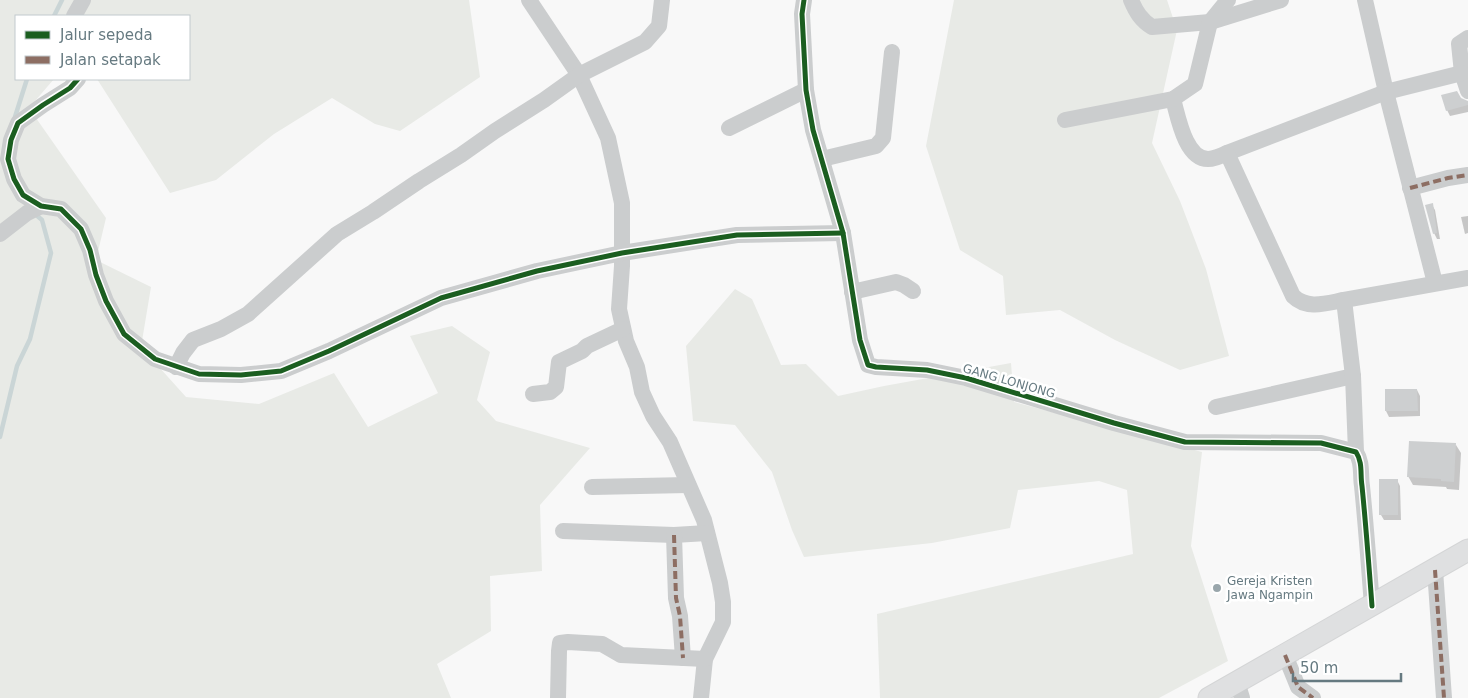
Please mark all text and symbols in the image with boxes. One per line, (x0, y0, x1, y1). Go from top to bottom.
legend (15, 15, 190, 80)
text: Jalur sepeda (59, 26, 153, 44)
text: Jalan setapak (59, 51, 161, 69)
street label: GANG LONJONG (961, 361, 1057, 401)
place label: Gereja Kristen Jawa Ngampin (1226, 574, 1313, 602)
marker: Gereja Kristen Jawa Ngampin (1211, 582, 1223, 594)
scale bar (1293, 650, 1400, 682)
text: 50 m (1300, 659, 1338, 677)

